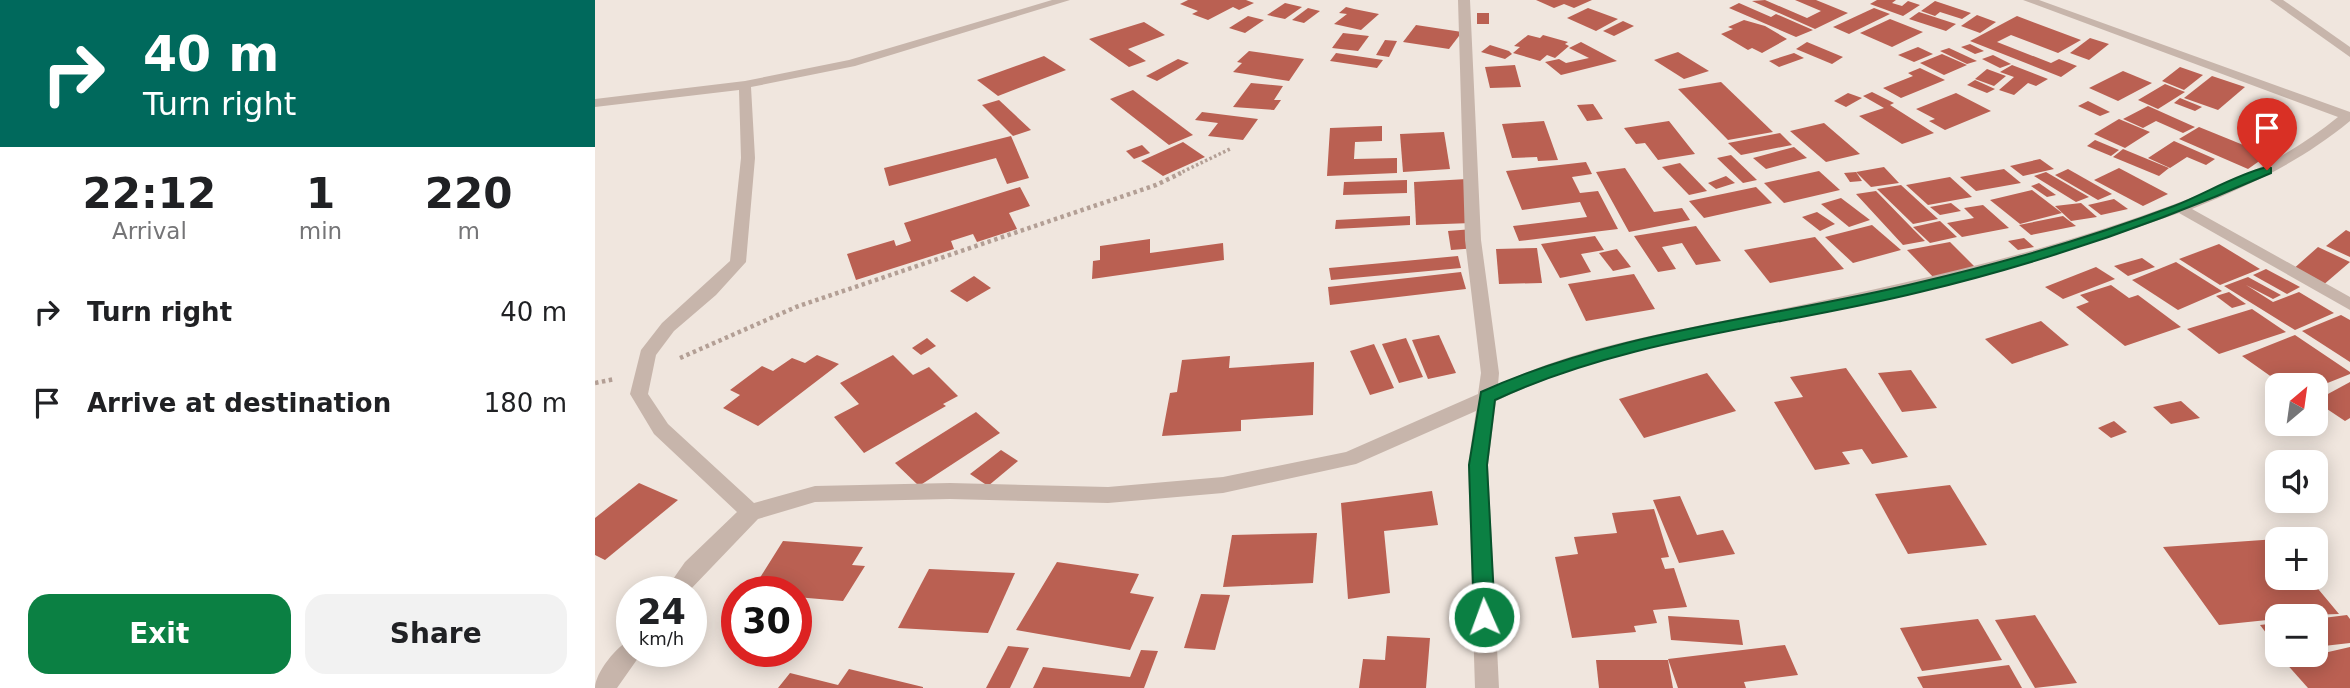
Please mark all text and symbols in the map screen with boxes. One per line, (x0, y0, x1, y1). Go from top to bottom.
text: 40 m (143, 26, 279, 83)
icon: right (28, 28, 119, 119)
text: Turn right (143, 85, 296, 123)
pin (2237, 98, 2297, 170)
icon: arrive (2248, 109, 2286, 147)
text: 22:12 (83, 169, 216, 218)
text: 1 (306, 169, 335, 218)
text: 220 (425, 169, 512, 218)
text: Arrival (112, 218, 187, 244)
text: min (299, 218, 342, 244)
text: m (457, 218, 480, 244)
icon: right (28, 293, 66, 331)
text: Turn right (87, 297, 232, 327)
text: 40 m (500, 297, 567, 327)
north arrow (2265, 373, 2327, 436)
map controls (2265, 373, 2328, 667)
icon: arrive (28, 384, 66, 422)
text: Arrive at destination (87, 388, 391, 418)
text: 180 m (484, 388, 567, 418)
button: sound (2265, 450, 2328, 513)
button: + (2265, 527, 2328, 590)
speed limit sign: 30 (721, 576, 812, 667)
position arrow (1447, 580, 1521, 654)
text: 24 (637, 592, 686, 632)
button: Exit (28, 594, 291, 674)
button: Share (305, 594, 567, 674)
button: − (2265, 604, 2328, 667)
text: km/h (639, 628, 684, 649)

